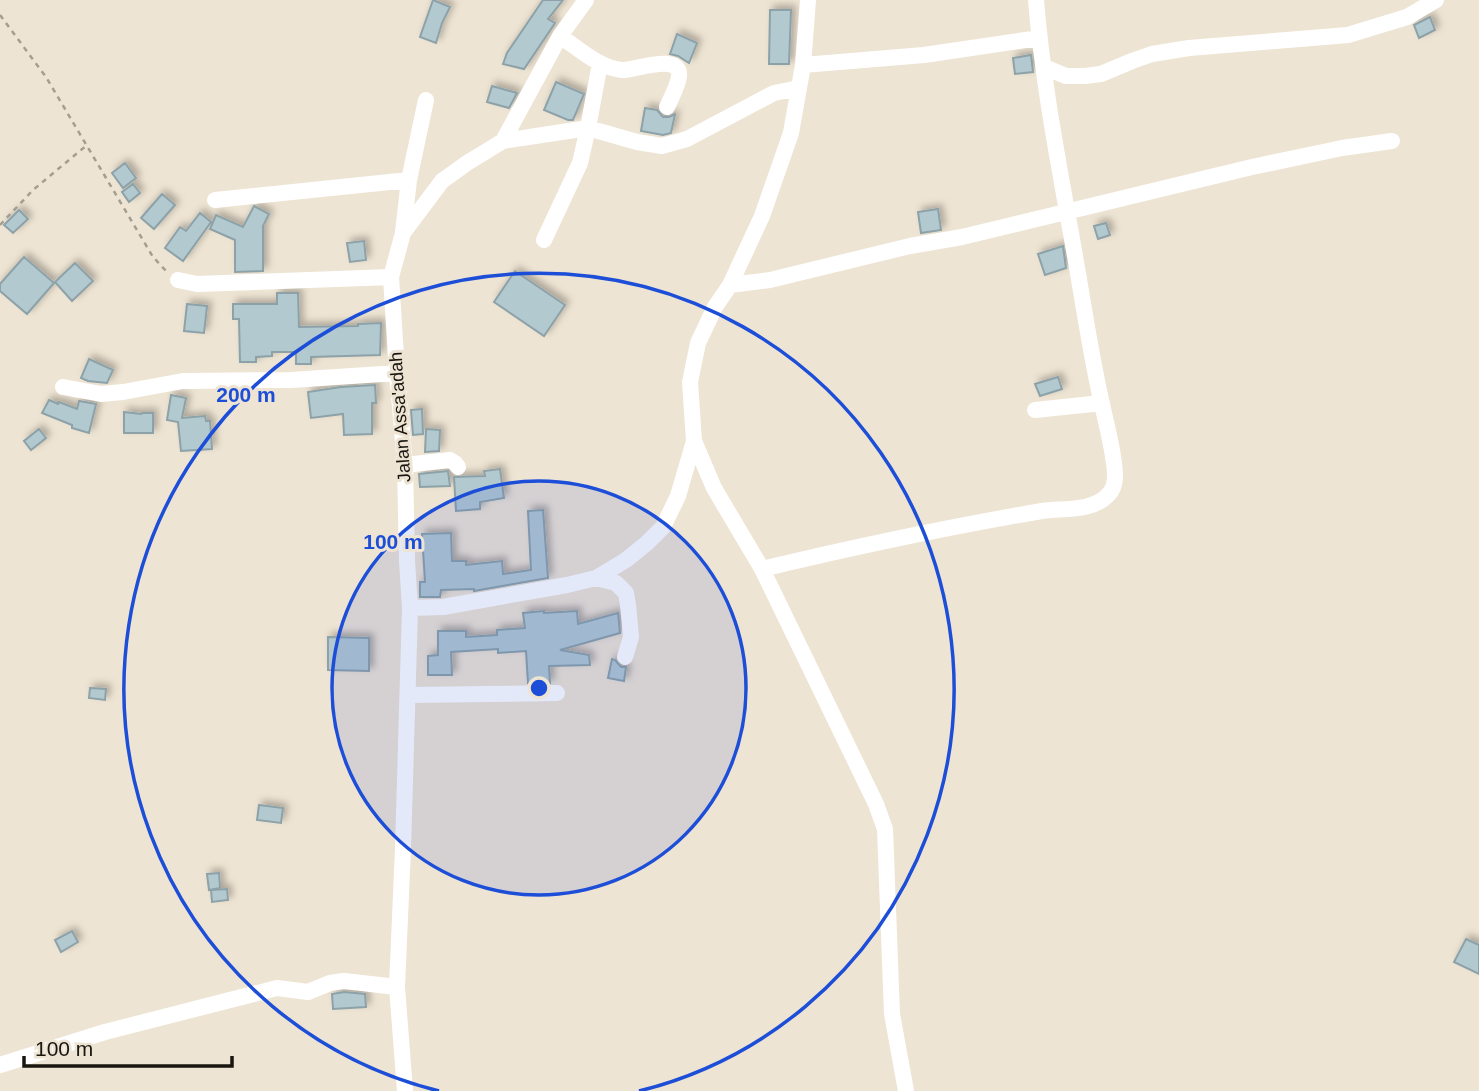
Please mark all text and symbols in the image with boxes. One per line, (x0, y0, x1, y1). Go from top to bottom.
street label: Jalan Assa'adah (385, 351, 415, 483)
text: 200 m (216, 383, 276, 406)
text: 100 m (363, 530, 423, 553)
centre of rings (527, 676, 551, 700)
scale bar (24, 1024, 233, 1068)
text: 100 m (35, 1037, 93, 1060)

